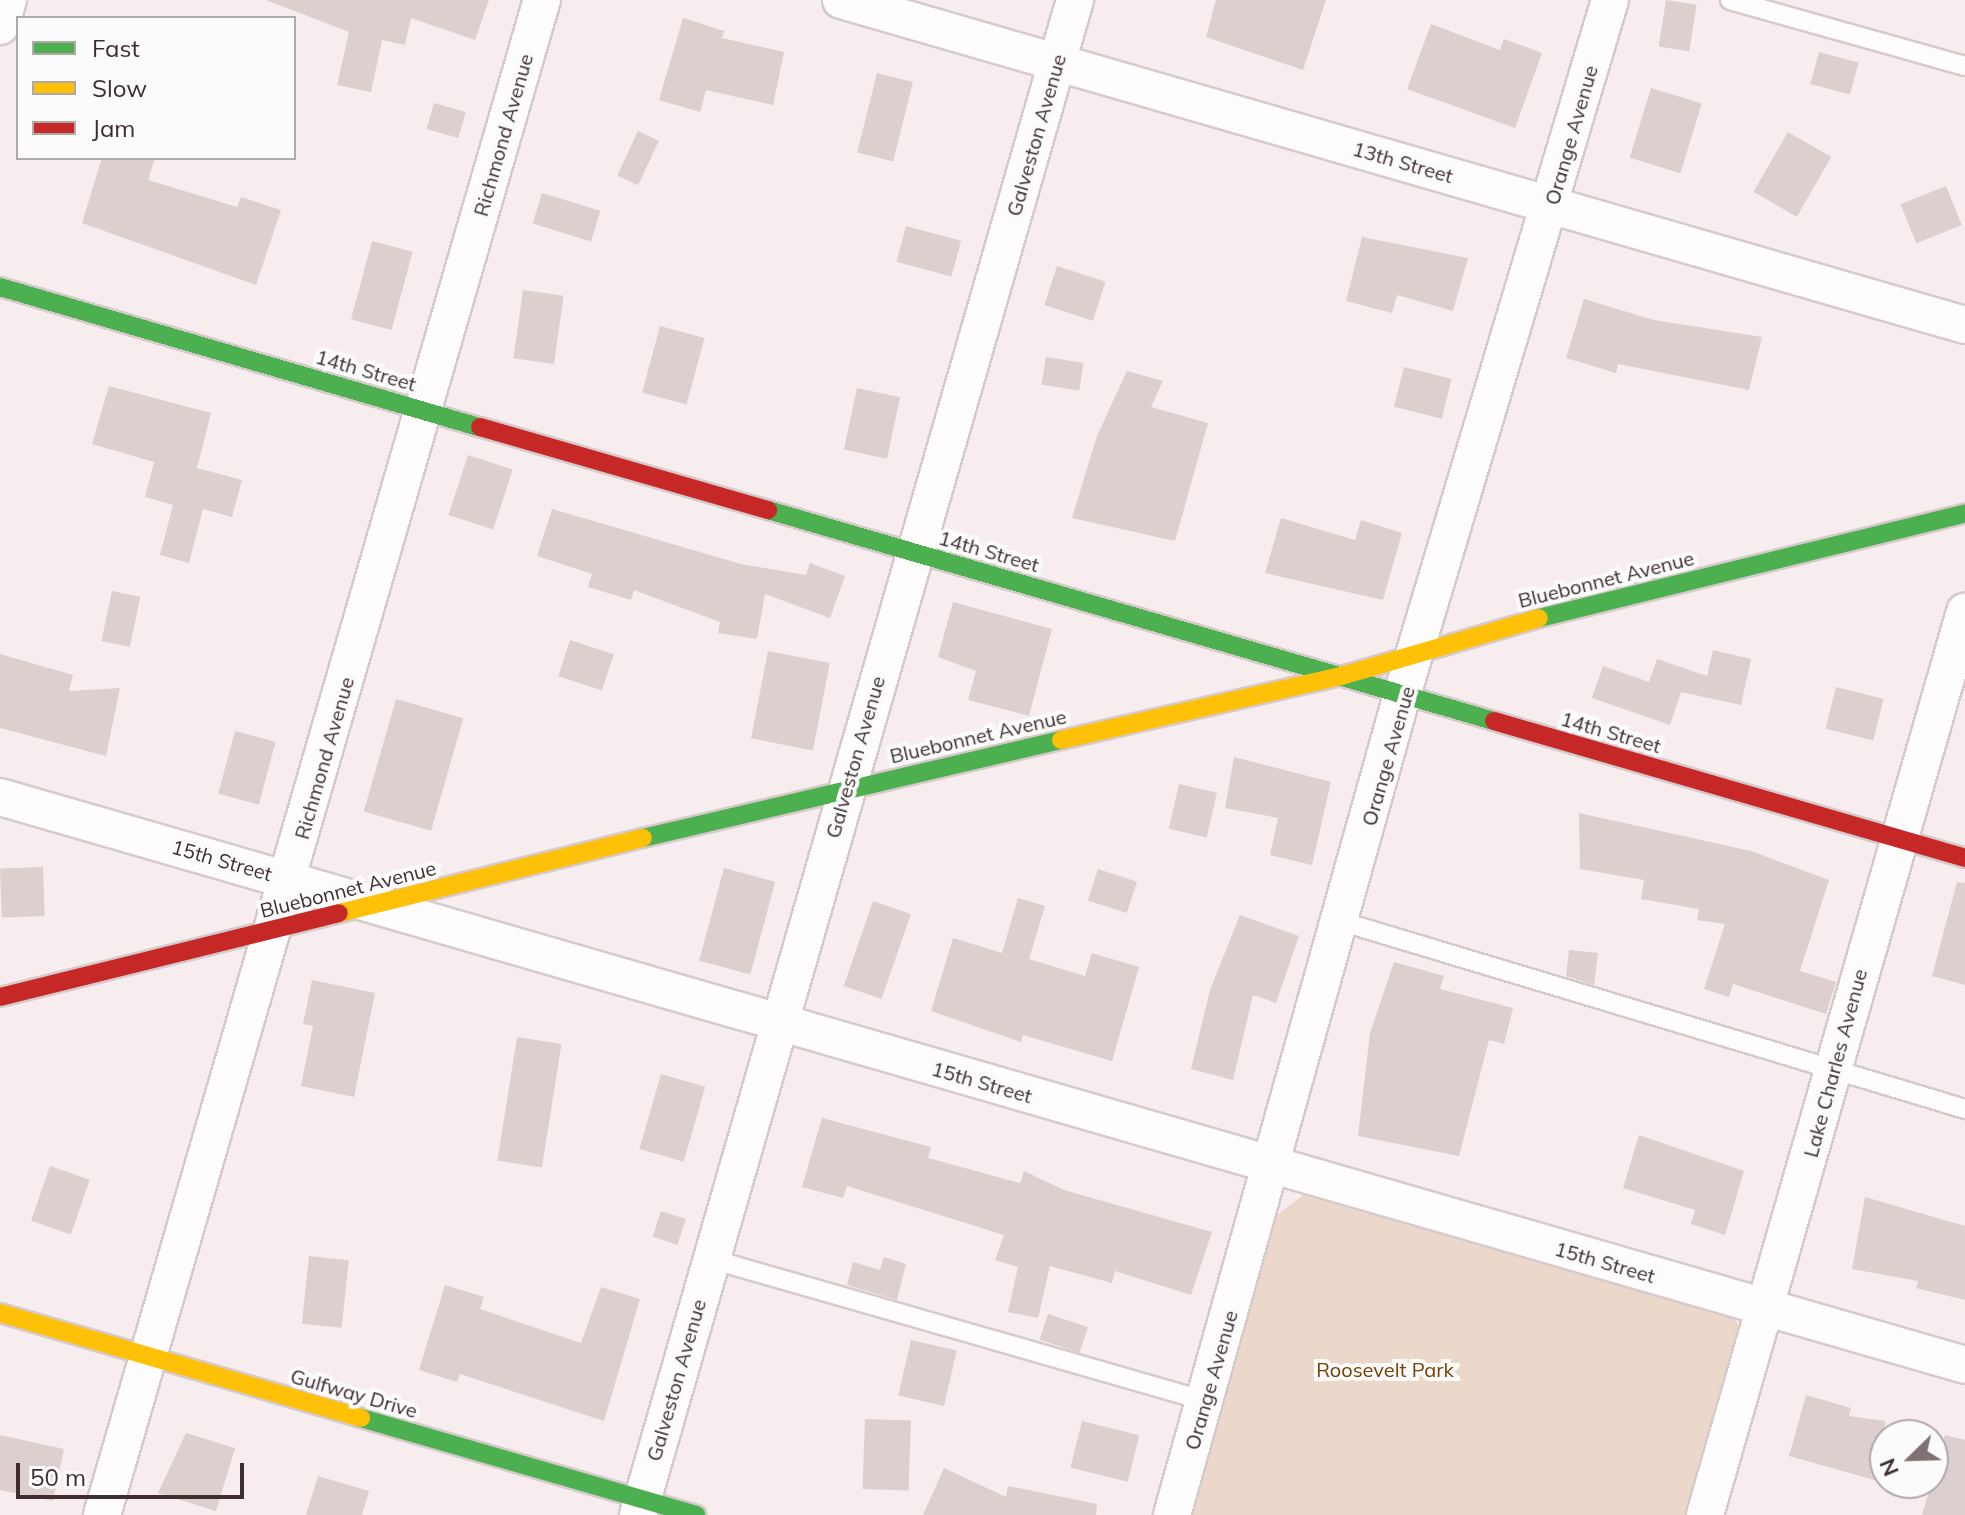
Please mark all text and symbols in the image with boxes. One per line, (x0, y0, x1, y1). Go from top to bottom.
legend (16, 16, 296, 160)
text: Fast (92, 33, 140, 63)
street label: Richmond Avenue (468, 51, 538, 219)
street label: Galveston Avenue (1001, 51, 1071, 219)
street label: Orange Avenue (1540, 62, 1602, 208)
text: Slow (92, 73, 147, 103)
text: Jam (92, 113, 135, 143)
street label: 13th Street (1350, 136, 1456, 188)
street label: 14th Street (313, 344, 419, 396)
street label: 14th Street (936, 525, 1042, 577)
street label: Bluebonnet Avenue (1516, 546, 1696, 612)
street label: Galveston Avenue (820, 673, 890, 841)
street label: Richmond Avenue (289, 674, 359, 842)
street label: Orange Avenue (1357, 683, 1419, 829)
street label: Bluebonnet Avenue (887, 704, 1069, 768)
street label: 14th Street (1558, 706, 1664, 758)
street label: 15th Street (169, 834, 275, 886)
street label: Bluebonnet Avenue (258, 856, 438, 922)
street label: Lake Charles Avenue (1798, 966, 1872, 1160)
street label: 15th Street (929, 1056, 1035, 1108)
street label: 15th Street (1552, 1236, 1658, 1288)
street label: Galveston Avenue (641, 1296, 711, 1464)
street label: Orange Avenue (1180, 1307, 1242, 1453)
park label: Roosevelt Park (1316, 1357, 1454, 1381)
street label: Gulfway Drive (288, 1363, 420, 1423)
north arrow (1869, 1419, 1949, 1499)
scale bar (20, 1447, 248, 1497)
text: N (1873, 1454, 1905, 1481)
text: 50 m (30, 1462, 86, 1492)

